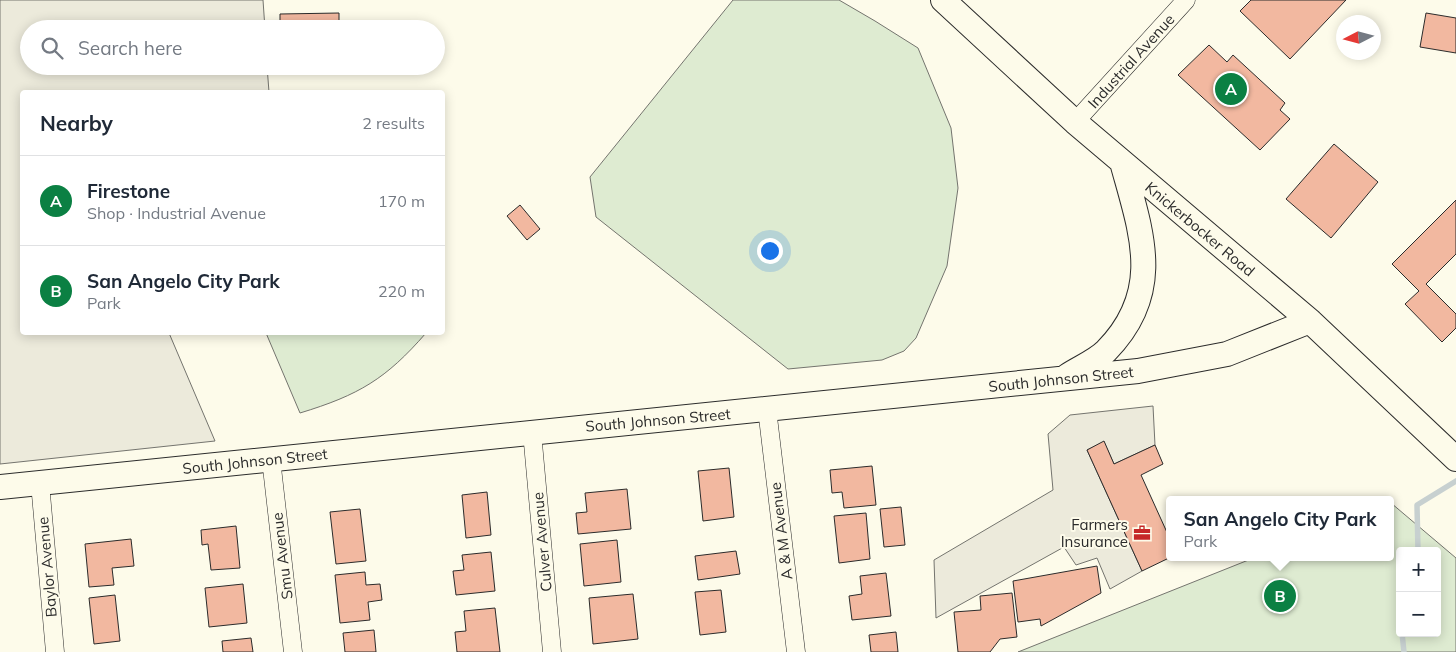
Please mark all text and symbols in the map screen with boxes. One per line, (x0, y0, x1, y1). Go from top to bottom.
street label: Industrial Avenue (1084, 10, 1178, 112)
north arrow (1336, 15, 1381, 60)
search box (20, 20, 445, 75)
icon: search (38, 34, 66, 62)
text: Search here (78, 36, 182, 60)
pin: A (1215, 70, 1247, 108)
text: Nearby (40, 110, 113, 136)
text: 2 results (362, 113, 425, 133)
street label: Knickerbocker Road (1141, 178, 1259, 280)
text: Firestone (87, 179, 170, 203)
text: A (50, 191, 62, 211)
text: 170 m (378, 191, 425, 211)
text: Shop · Industrial Avenue (87, 203, 266, 223)
your location (757, 238, 783, 264)
text: San Angelo City Park (87, 269, 280, 293)
text: B (50, 281, 62, 301)
text: 220 m (378, 281, 425, 301)
text: Park (87, 293, 121, 313)
street label: South Johnson Street (988, 362, 1134, 396)
street label: South Johnson Street (585, 404, 731, 436)
street label: South Johnson Street (182, 444, 328, 478)
street label: A & M Avenue (766, 481, 796, 581)
street label: Culver Avenue (528, 491, 556, 593)
popup (1166, 496, 1394, 561)
text: San Angelo City Park (1184, 507, 1376, 531)
street label: Smu Avenue (267, 511, 297, 601)
place label: Farmers Insurance (1061, 515, 1128, 551)
street label: Baylor Avenue (33, 516, 61, 618)
office icon: Farmers Insurance (1132, 523, 1152, 543)
text: Park (1184, 531, 1217, 551)
map controls (1396, 547, 1441, 637)
button: + (1396, 547, 1441, 592)
pin: B (1264, 577, 1296, 615)
button: − (1396, 592, 1441, 637)

